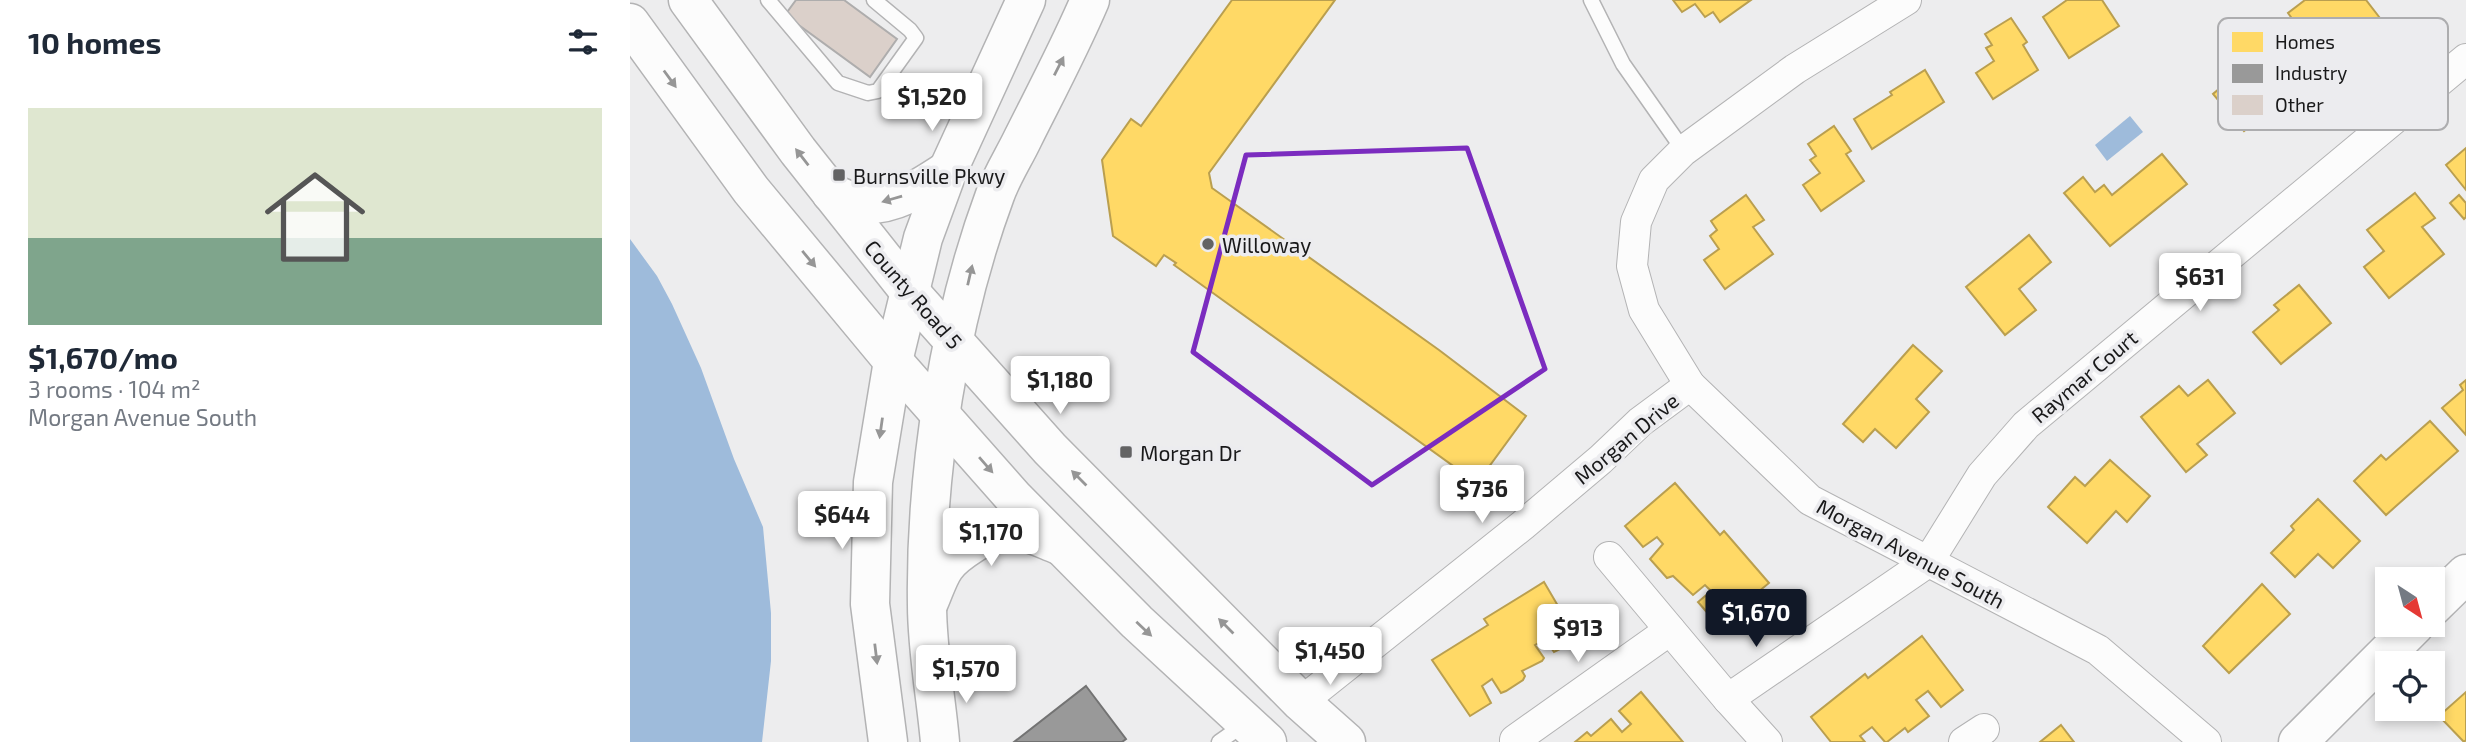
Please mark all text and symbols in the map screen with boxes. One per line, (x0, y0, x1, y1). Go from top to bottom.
legend (2218, 18, 2448, 130)
icon: filters (564, 23, 602, 61)
text: 10 homes (28, 24, 161, 60)
text: Homes (2275, 30, 2335, 53)
one-way arrow (1053, 56, 1065, 76)
text: Industry (2275, 61, 2347, 84)
one-way arrow (663, 70, 677, 88)
pin: $1,520 (875, 74, 989, 133)
text: $1,520 (897, 82, 967, 110)
text: Other (2275, 93, 2324, 116)
one-way arrow (795, 148, 810, 166)
icon: home (252, 154, 378, 280)
place label: Burnsville Pkwy (853, 163, 1005, 188)
marker: Burnsville Pkwy (831, 167, 847, 183)
one-way arrow (882, 194, 903, 204)
place label: Willoway (1222, 232, 1311, 257)
street label: County Road 5 (860, 235, 968, 353)
marker: Willoway (1200, 236, 1216, 252)
one-way arrow (801, 250, 817, 268)
pin: $631 (2159, 254, 2241, 313)
text: $631 (2175, 262, 2225, 290)
one-way arrow (965, 264, 976, 286)
street label: Raymar Court (2026, 324, 2142, 428)
text: $1,670/mo (28, 339, 178, 375)
pin: $1,180 (1003, 356, 1117, 416)
text: $1,180 (1027, 365, 1093, 393)
text: 3 rooms · 104 m² (28, 375, 200, 403)
street label: Morgan Drive (1569, 387, 1683, 489)
text: Morgan Avenue South (28, 403, 257, 431)
one-way arrow (876, 417, 887, 439)
place label: Morgan Dr (1140, 440, 1242, 465)
marker: Morgan Dr (1118, 444, 1134, 460)
one-way arrow (978, 456, 994, 474)
pin: $736 (1441, 466, 1523, 525)
one-way arrow (1071, 470, 1087, 486)
text: $736 (1456, 474, 1508, 502)
pin: $644 (801, 491, 883, 551)
street label: Morgan Avenue South (1813, 493, 2009, 613)
text: $644 (814, 500, 870, 528)
pin: $1,170 (934, 508, 1048, 568)
text: $1,170 (959, 517, 1023, 545)
north arrow (2375, 567, 2445, 637)
map controls (2375, 567, 2445, 721)
pin: $1,670 (1699, 590, 1813, 649)
text: $1,670 (1721, 598, 1791, 626)
pin: $913 (1537, 604, 1619, 664)
text: $913 (1553, 613, 1603, 641)
one-way arrow (1217, 617, 1234, 634)
one-way arrow (1135, 620, 1152, 636)
pin: $1,450 (1273, 628, 1387, 687)
text: $1,450 (1295, 636, 1365, 664)
one-way arrow (871, 643, 882, 665)
pin: $1,570 (909, 646, 1023, 705)
button: locate (2375, 651, 2445, 721)
text: $1,570 (932, 654, 1000, 682)

